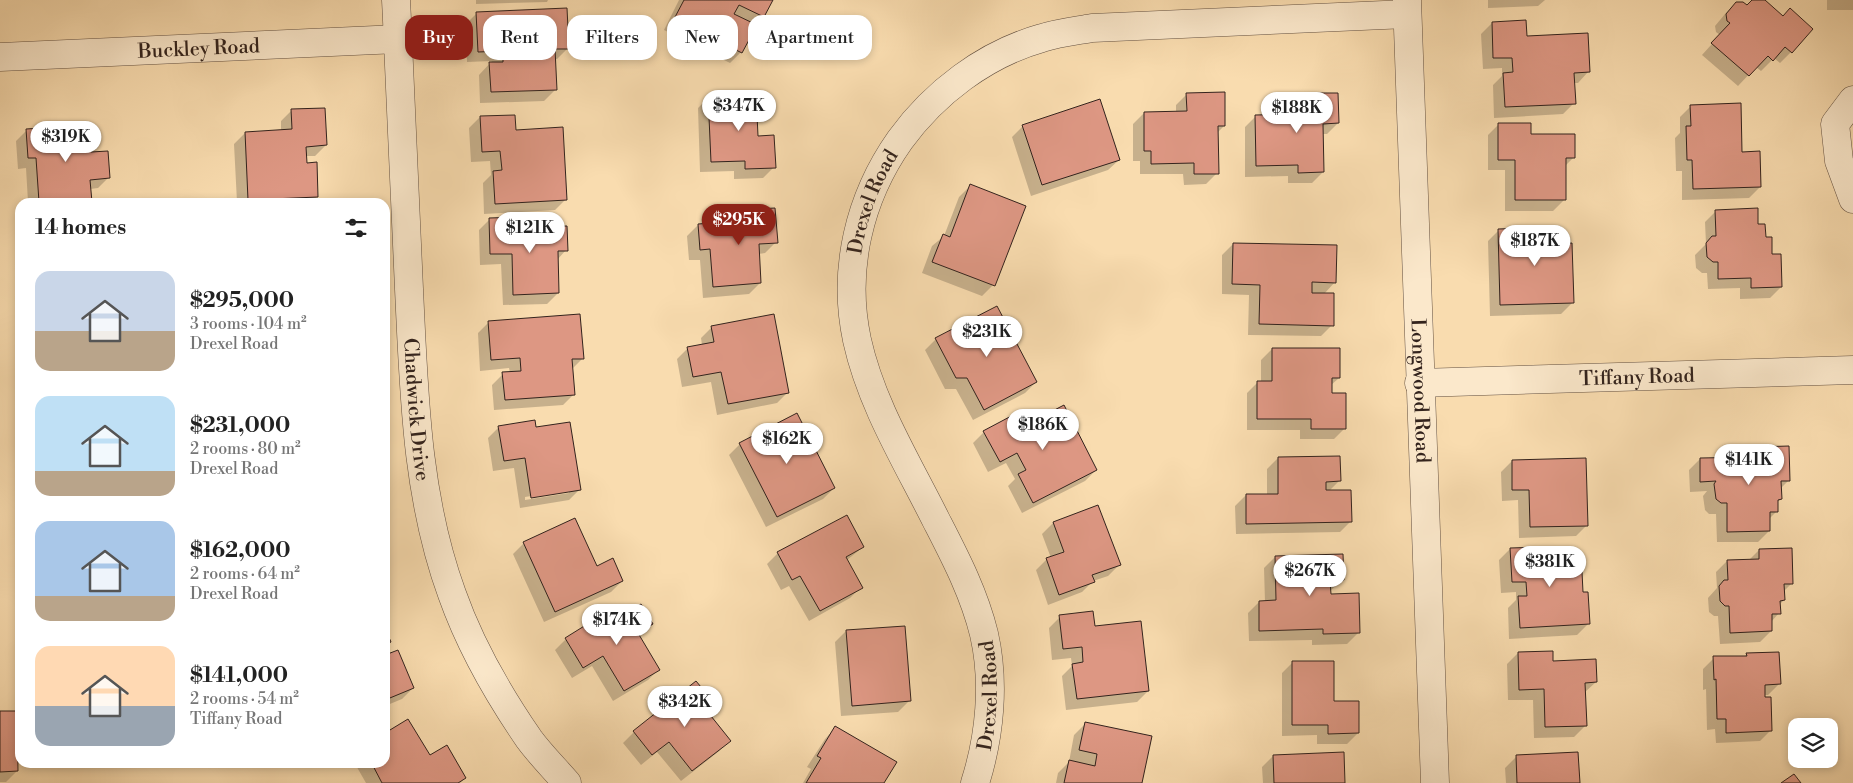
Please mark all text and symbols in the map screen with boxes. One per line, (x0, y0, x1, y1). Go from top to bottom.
chip: Buy (405, 15, 473, 60)
chip: Rent (483, 15, 557, 60)
chip: Filters (567, 15, 657, 60)
chip: New (667, 15, 738, 60)
chip: Apartment (748, 15, 872, 60)
street label: Buckley Road (136, 34, 261, 65)
pin: $347K (704, 90, 774, 132)
pin: $188K (1262, 92, 1332, 134)
text: $347K (713, 96, 765, 116)
text: $188K (1272, 98, 1322, 118)
pin: $319K (31, 120, 101, 163)
text: $319K (41, 127, 91, 147)
street label: Drexel Road (843, 145, 905, 256)
pin: $295K (704, 204, 774, 246)
text: $295K (713, 210, 765, 230)
pin: $121K (495, 212, 565, 254)
icon: filters (342, 214, 370, 242)
text: 14 homes (35, 215, 126, 241)
text: $121K (506, 218, 554, 238)
pin: $187K (1500, 224, 1570, 267)
text: $187K (1510, 231, 1560, 251)
text: $295,000 (190, 288, 294, 314)
icon: home (75, 291, 135, 351)
text: 3 rooms · 104 m² (190, 314, 307, 334)
pin: $231K (952, 316, 1022, 358)
street label: Longwood Road (1404, 318, 1435, 464)
text: $231K (962, 322, 1012, 342)
text: Drexel Road (190, 334, 278, 354)
street label: Chadwick Drive (397, 337, 435, 483)
street label: Tiffany Road (1579, 364, 1696, 392)
pin: $186K (1008, 408, 1078, 451)
text: $231,000 (190, 413, 290, 439)
text: $186K (1018, 415, 1068, 435)
icon: home (75, 416, 135, 476)
pin: $162K (752, 422, 822, 465)
text: $162K (762, 429, 812, 449)
text: 2 rooms · 80 m² (190, 439, 301, 459)
pin: $141K (1714, 444, 1784, 486)
text: $141K (1725, 450, 1773, 470)
text: Drexel Road (190, 459, 278, 479)
text: $162,000 (190, 538, 290, 564)
icon: home (75, 541, 135, 601)
pin: $381K (1515, 546, 1585, 588)
text: $381K (1525, 552, 1575, 572)
pin: $267K (1275, 554, 1345, 597)
text: $267K (1284, 561, 1336, 581)
text: 2 rooms · 64 m² (190, 564, 300, 584)
text: Drexel Road (190, 584, 278, 604)
pin: $174K (582, 604, 652, 646)
text: $174K (593, 610, 641, 630)
street label: Drexel Road (973, 638, 1004, 753)
text: $141,000 (190, 663, 288, 689)
icon: home (75, 666, 135, 726)
pin: $342K (650, 686, 720, 728)
text: 2 rooms · 54 m² (190, 689, 299, 709)
text: $342K (658, 692, 712, 712)
text: Tiffany Road (190, 709, 282, 729)
map controls (1788, 718, 1838, 768)
button: layers (1788, 718, 1838, 768)

